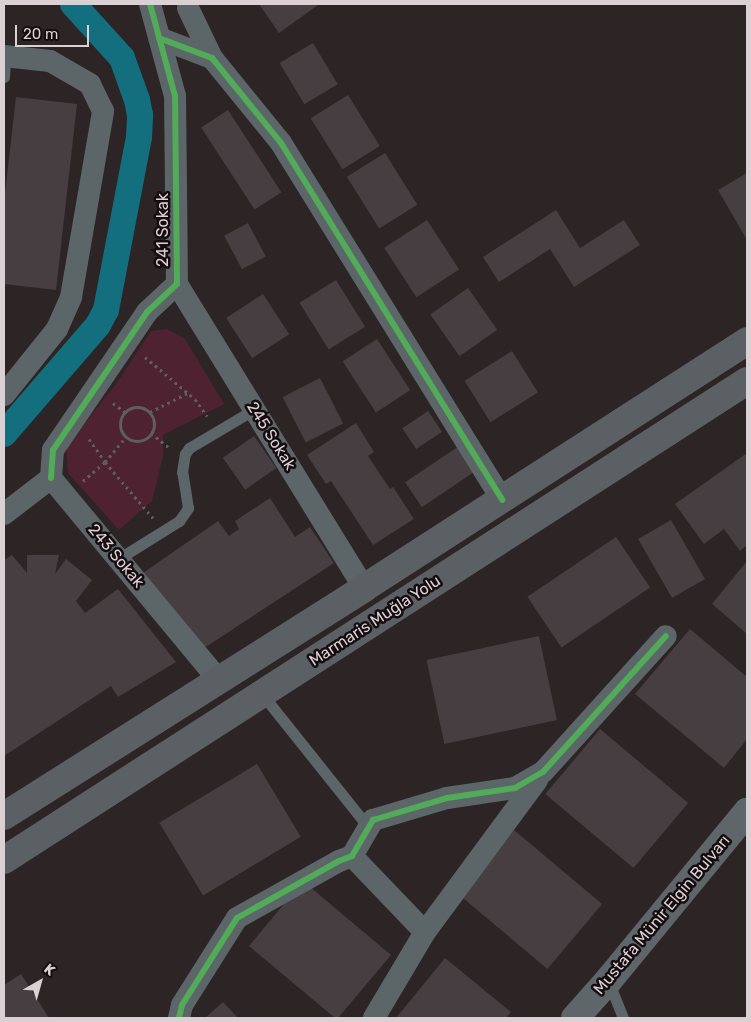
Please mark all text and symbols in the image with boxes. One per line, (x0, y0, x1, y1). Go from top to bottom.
scale bar (18, 15, 91, 47)
text: 20 m (23, 25, 58, 43)
street label: 241 Sokak (153, 193, 173, 267)
street label: 245 Sokak (242, 398, 300, 474)
street label: 243 Sokak (84, 520, 148, 592)
street label: Marmaris Muğla Yolu (306, 571, 444, 671)
street label: Mustafa Münir Elgin Bulvarı (590, 831, 734, 999)
north arrow (15, 957, 65, 1007)
text: K (41, 960, 58, 979)

